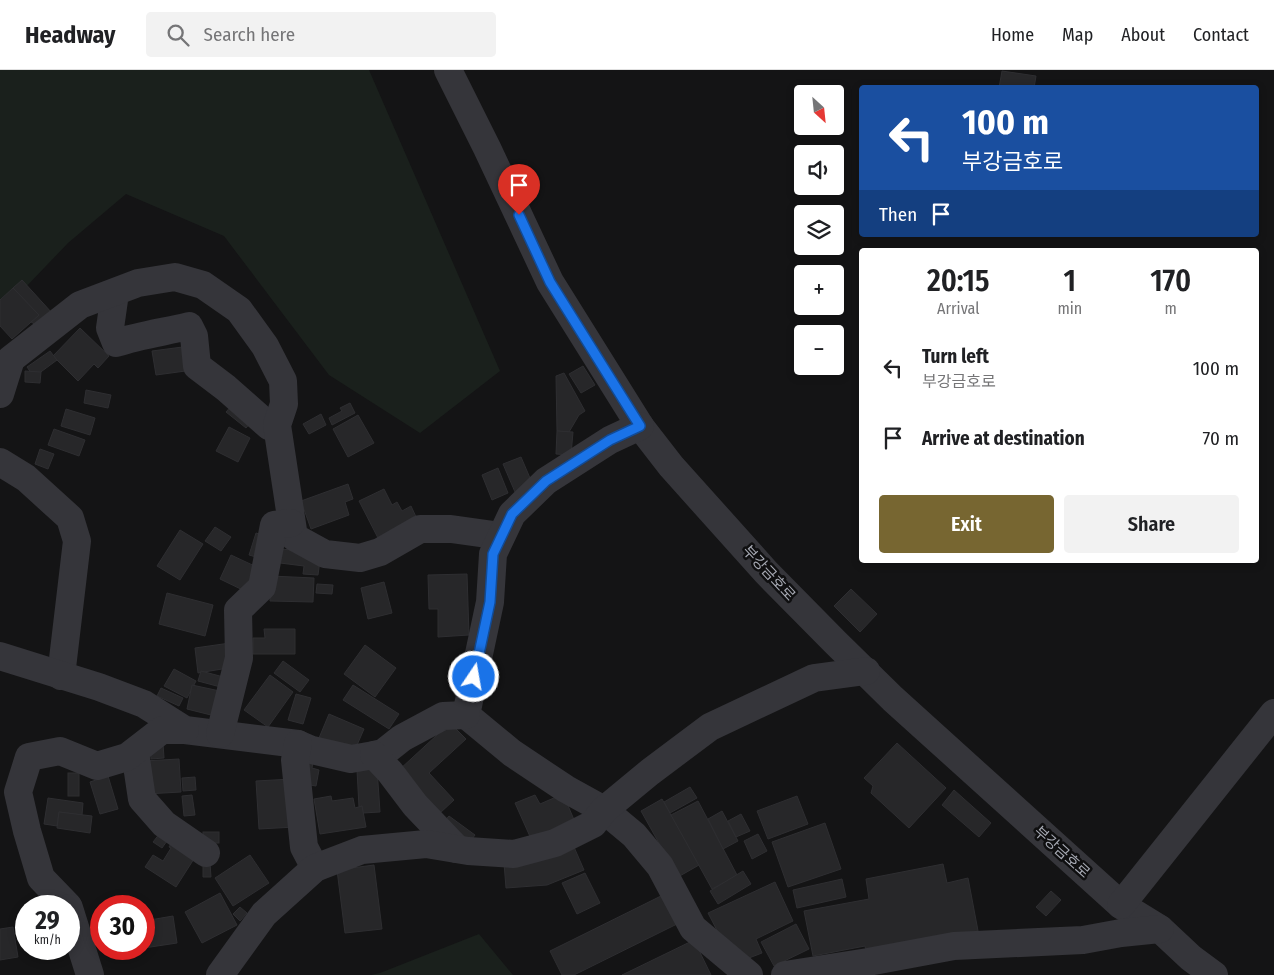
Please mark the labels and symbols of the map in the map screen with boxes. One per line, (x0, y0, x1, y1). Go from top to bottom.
north arrow (794, 85, 844, 135)
pin (498, 164, 540, 215)
street label: 부강금호로 (739, 542, 799, 604)
position arrow (447, 650, 499, 702)
street label: 부강금호로 (1030, 822, 1094, 882)
speed limit sign: 30 (90, 895, 155, 960)

